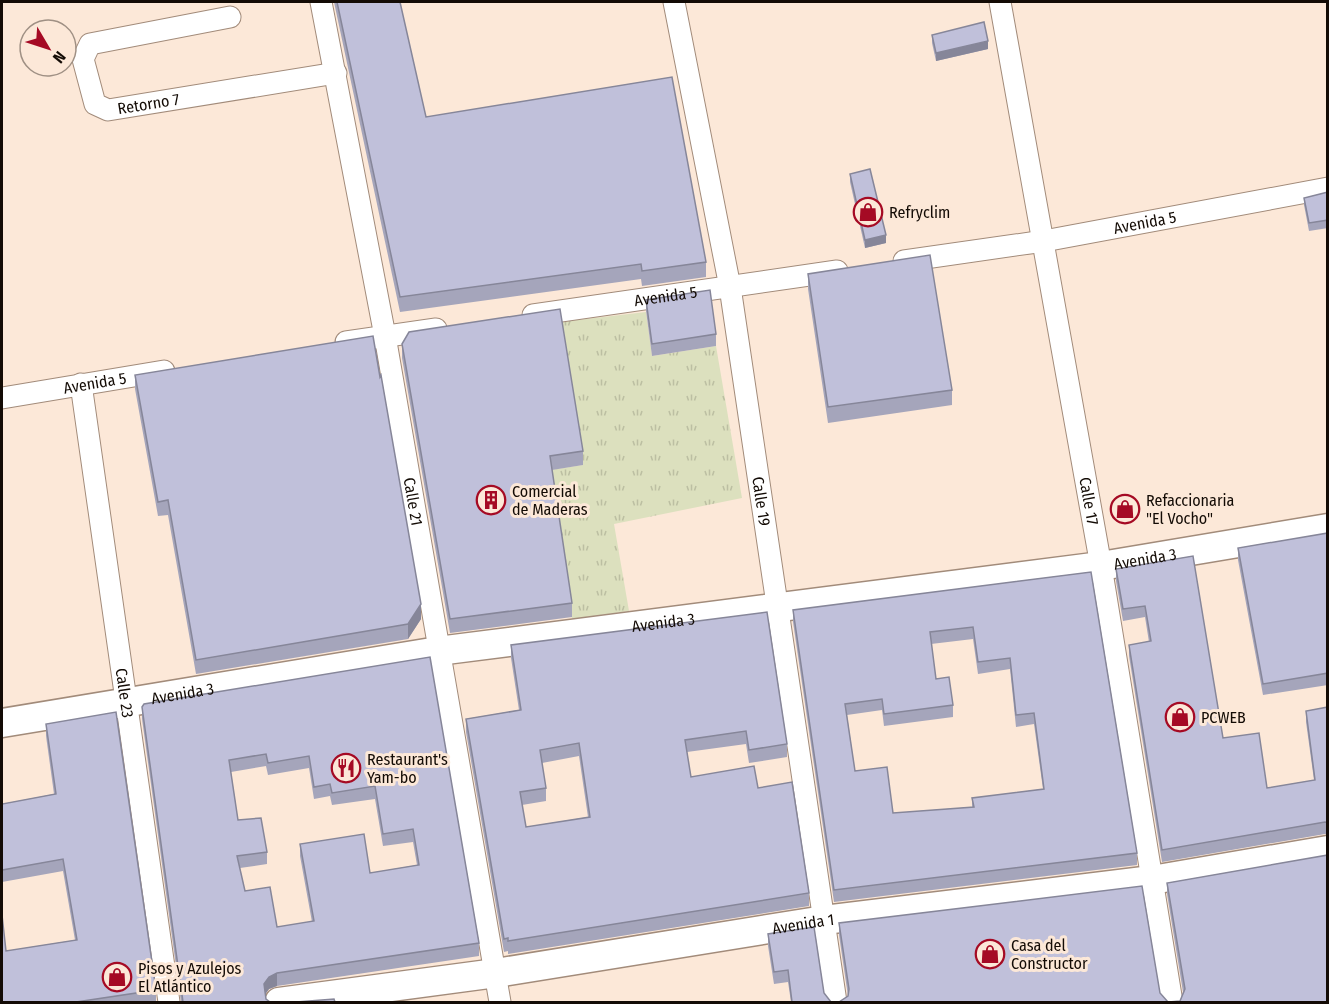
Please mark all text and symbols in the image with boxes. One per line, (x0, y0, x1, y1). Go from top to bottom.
north arrow (18, 18, 78, 78)
text: N (49, 47, 70, 67)
street label: Retorno 7 (116, 89, 181, 118)
shop icon: Refryclim (852, 196, 884, 228)
place label: Refryclim (889, 203, 950, 222)
street label: Avenida 5 (1112, 207, 1178, 237)
street label: Avenida 5 (633, 282, 698, 310)
street label: Avenida 5 (62, 368, 128, 397)
street label: Calle 19 (749, 475, 775, 527)
street label: Calle 21 (400, 476, 427, 527)
street label: Calle 17 (1076, 476, 1103, 527)
place label: Comercial de Maderas (512, 482, 588, 519)
building icon: Comercial de Maderas (475, 484, 507, 516)
place label: Refaccionaria "El Vocho" (1146, 491, 1235, 528)
shop icon: Refaccionaria "El Vocho" (1109, 493, 1141, 525)
street label: Avenida 3 (1112, 544, 1178, 573)
street label: Avenida 3 (631, 609, 696, 636)
street label: Calle 23 (112, 667, 138, 719)
street label: Avenida 3 (150, 679, 215, 708)
shop icon: PCWEB (1164, 701, 1196, 733)
place label: PCWEB (1201, 708, 1246, 727)
place label: Restaurant's Yam-bo (367, 750, 448, 787)
restaurant icon: Restaurant's Yam-bo (330, 752, 362, 784)
street label: Avenida 1 (771, 909, 835, 938)
place label: Casa del Constructor (1011, 936, 1088, 973)
shop icon: Casa del Constructor (974, 938, 1006, 970)
place label: Pisos y Azulejos El Atlántico (138, 959, 242, 996)
shop icon: Pisos y Azulejos El Atlántico (101, 961, 133, 993)

